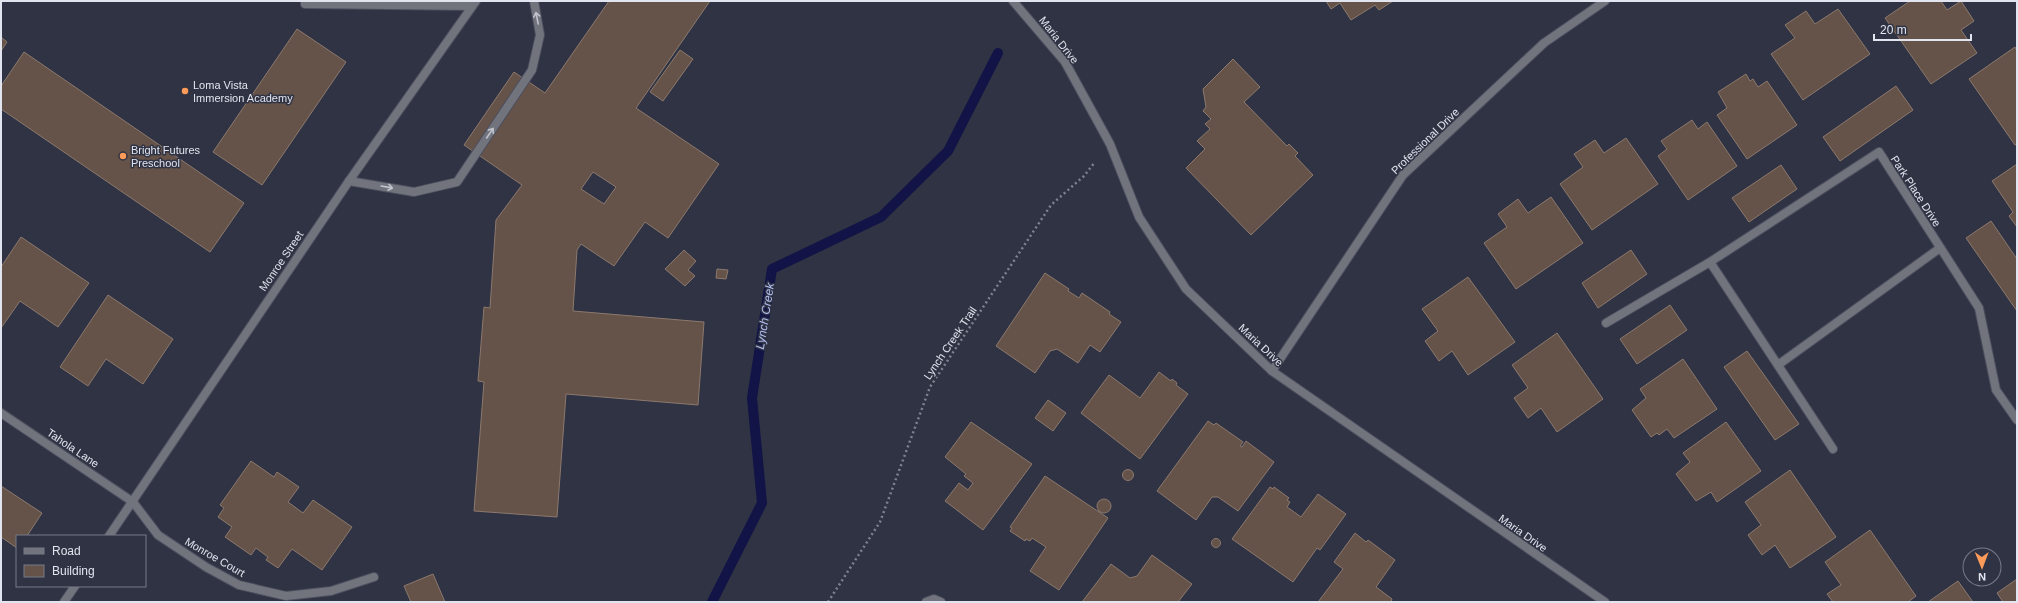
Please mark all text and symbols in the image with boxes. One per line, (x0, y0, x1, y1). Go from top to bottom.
one-way arrow (533, 11, 541, 24)
street label: Maria Drive (1037, 14, 1081, 66)
scale bar (1874, 16, 1971, 42)
text: 20 m (1880, 23, 1907, 37)
place label: Loma Vista Immersion Academy (193, 79, 293, 104)
marker: Loma Vista Immersion Academy (180, 86, 190, 96)
street label: Professional Drive (1389, 106, 1461, 176)
one-way arrow (485, 128, 494, 139)
place label: Bright Futures Preschool (131, 144, 201, 169)
marker: Bright Futures Preschool (118, 151, 128, 161)
street label: Park Place Drive (1889, 153, 1943, 229)
one-way arrow (380, 184, 393, 192)
street label: Monroe Street (257, 229, 305, 293)
water label: Lynch Creek (753, 281, 777, 350)
street label: Lynch Creek Trail (921, 304, 979, 382)
street label: Maria Drive (1236, 321, 1286, 369)
street label: Tahola Lane (45, 426, 101, 470)
street label: Maria Drive (1497, 512, 1549, 554)
legend (16, 535, 146, 587)
street label: Monroe Court (183, 535, 247, 579)
text: Road (52, 544, 81, 558)
north arrow (1962, 547, 2002, 587)
text: Building (52, 564, 95, 578)
text: N (1978, 571, 1986, 583)

